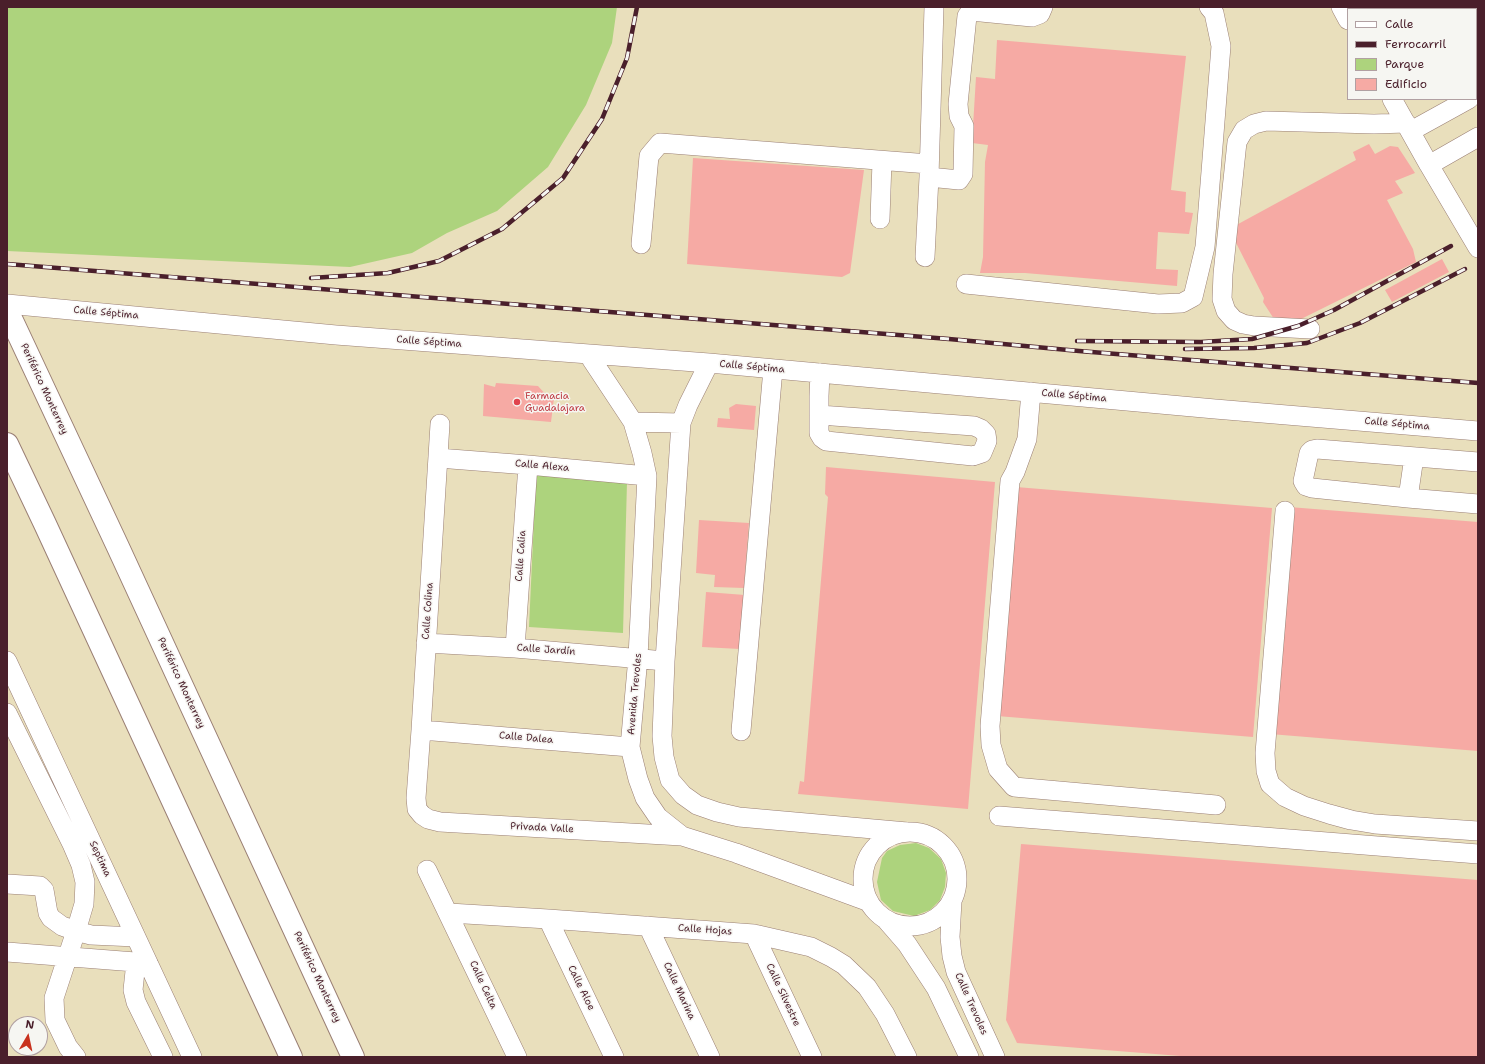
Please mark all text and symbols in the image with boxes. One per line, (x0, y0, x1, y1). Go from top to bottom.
legend (1347, 8, 1477, 100)
text: Calle (1385, 16, 1414, 32)
text: Ferrocarril (1385, 36, 1446, 52)
text: Parque (1385, 56, 1424, 72)
text: Edificio (1385, 76, 1427, 92)
street label: Calle Séptima (73, 304, 139, 322)
street label: Calle Séptima (396, 334, 462, 350)
street label: Periférico Monterrey (18, 342, 70, 436)
street label: Calle Séptima (719, 358, 785, 376)
street label: Calle Séptima (1041, 387, 1107, 405)
place label: Farmacia Guadalajara (525, 390, 585, 414)
marker: Farmacia Guadalajara (512, 397, 522, 407)
street label: Calle Séptima (1364, 415, 1430, 433)
street label: Calle Alexa (514, 458, 570, 474)
street label: Calle Calia (513, 530, 529, 582)
street label: Calle Colina (420, 582, 436, 640)
street label: Periférico Monterrey (155, 636, 207, 730)
street label: Calle Jardín (516, 642, 576, 658)
street label: Avenida Trevoles (625, 653, 645, 735)
street label: Calle Dalea (498, 730, 554, 746)
street label: Privada Valle (510, 820, 574, 836)
street label: Septima (86, 839, 114, 879)
street label: Calle Hojas (678, 922, 732, 938)
street label: Periférico Monterrey (291, 930, 343, 1024)
street label: Calle Celta (467, 959, 499, 1011)
street label: Calle Marina (660, 960, 698, 1022)
street label: Calle Silvestre (763, 962, 803, 1028)
street label: Calle Aloe (565, 963, 597, 1013)
street label: Calle Trevoles (952, 971, 990, 1037)
north arrow (8, 1016, 48, 1056)
text: N (24, 1017, 35, 1033)

